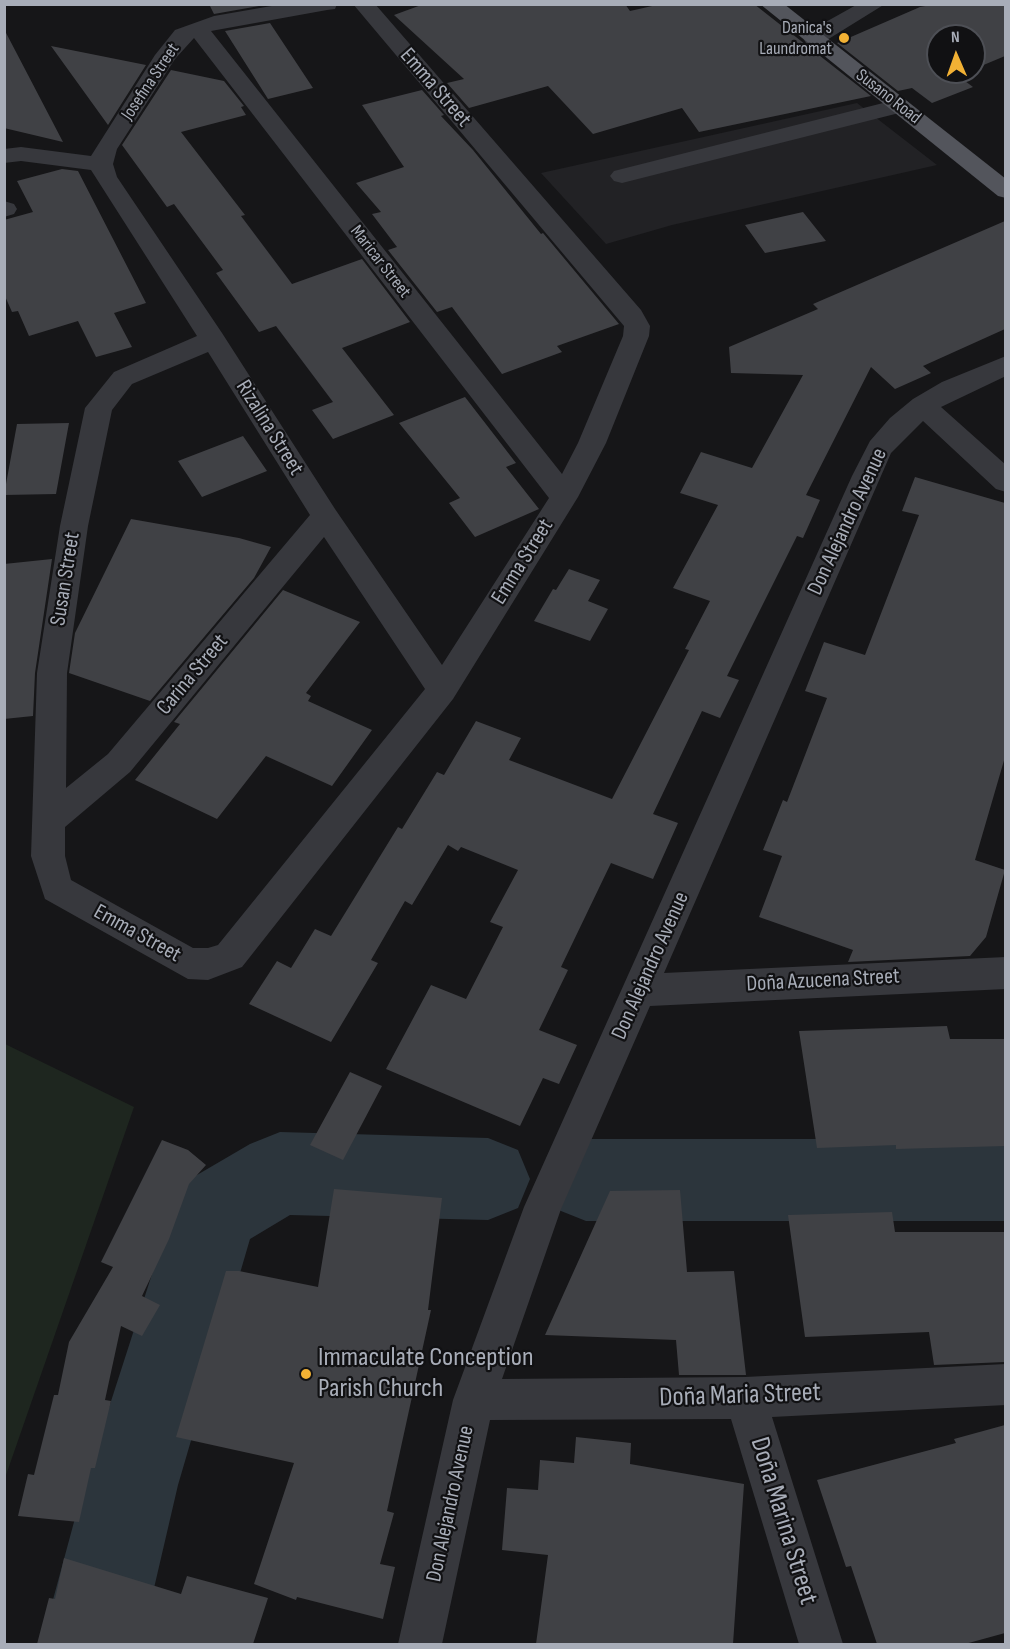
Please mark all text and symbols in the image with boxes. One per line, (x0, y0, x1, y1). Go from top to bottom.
place label: Danica's Laundromat (759, 17, 832, 60)
north arrow (926, 24, 986, 84)
text: N (951, 28, 960, 47)
marker: Danica's Laundromat (837, 31, 851, 45)
street label: Josefina Street (117, 39, 185, 125)
street label: Emma Street (394, 43, 476, 133)
street label: Susano Road (851, 65, 925, 129)
street label: Maricar Street (345, 221, 415, 303)
street label: Rizalina Street (229, 376, 309, 480)
street label: Don Alejandro Avenue (802, 444, 894, 600)
street label: Emma Street (486, 514, 560, 610)
street label: Susan Street (46, 530, 86, 628)
street label: Carina Street (152, 629, 234, 721)
street label: Don Alejandro Avenue (607, 888, 695, 1044)
street label: Emma Street (89, 899, 185, 969)
street label: Doña Azucena Street (746, 964, 900, 998)
place label: Immaculate Conception Parish Church (318, 1342, 534, 1405)
marker: Immaculate Conception Parish Church (299, 1367, 313, 1381)
street label: Doña Maria Street (659, 1377, 821, 1415)
street label: Don Alejandro Avenue (422, 1424, 480, 1584)
street label: Doña Marina Street (742, 1433, 824, 1609)

